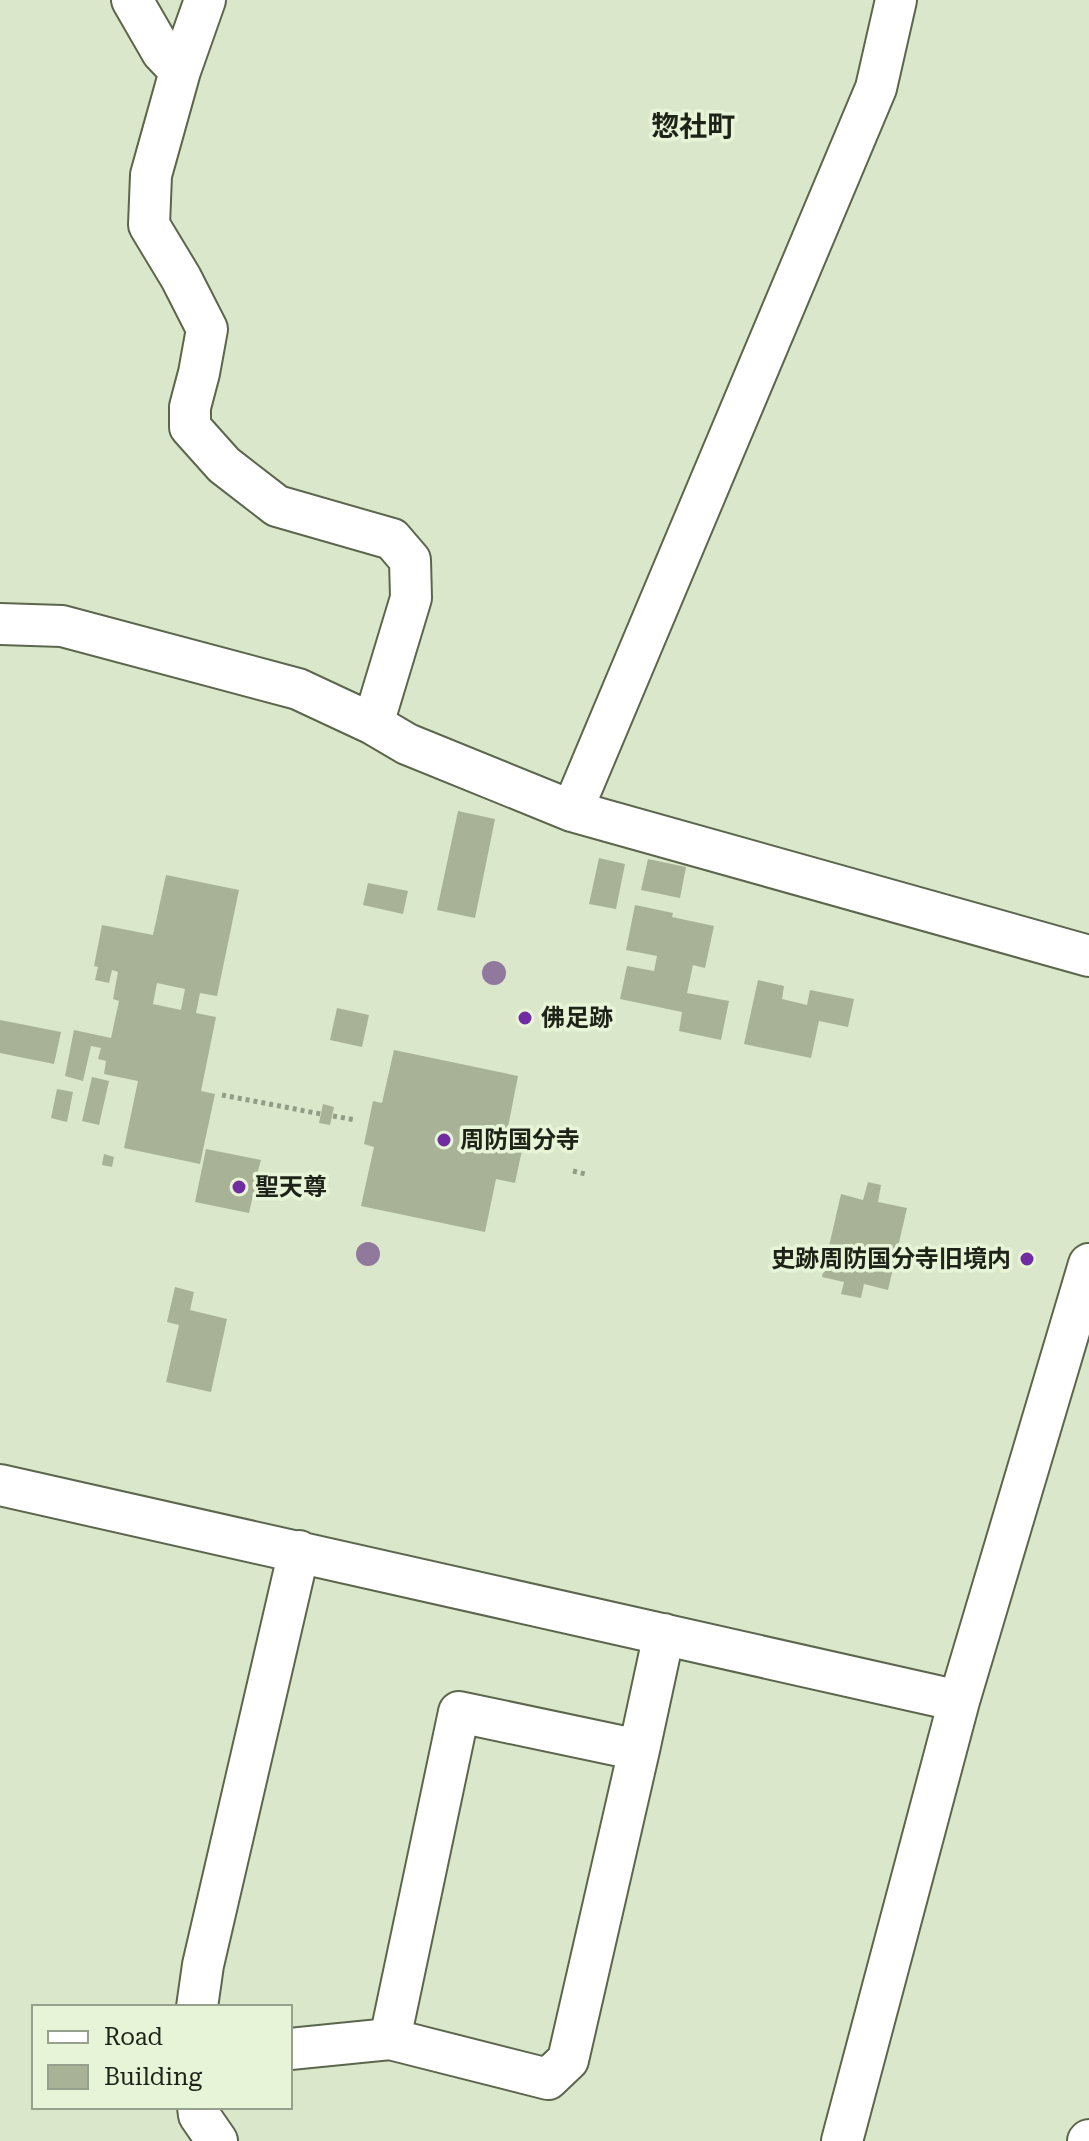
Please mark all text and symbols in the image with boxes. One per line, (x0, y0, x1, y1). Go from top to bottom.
district label: 惣社町 (651, 110, 735, 143)
place label: 佛足跡 (541, 1004, 613, 1032)
marker: 佛足跡 (516, 1009, 534, 1027)
place label: 周防国分寺 (460, 1126, 580, 1154)
marker: 周防国分寺 (435, 1131, 453, 1149)
place label: 聖天尊 (255, 1173, 327, 1201)
marker: 聖天尊 (230, 1178, 248, 1196)
place label: 史跡周防国分寺旧境内 (771, 1245, 1011, 1273)
marker: 史跡周防国分寺旧境内 (1018, 1250, 1036, 1268)
legend (32, 2005, 292, 2109)
text: Road (104, 2023, 163, 2051)
text: Building (104, 2063, 202, 2091)

